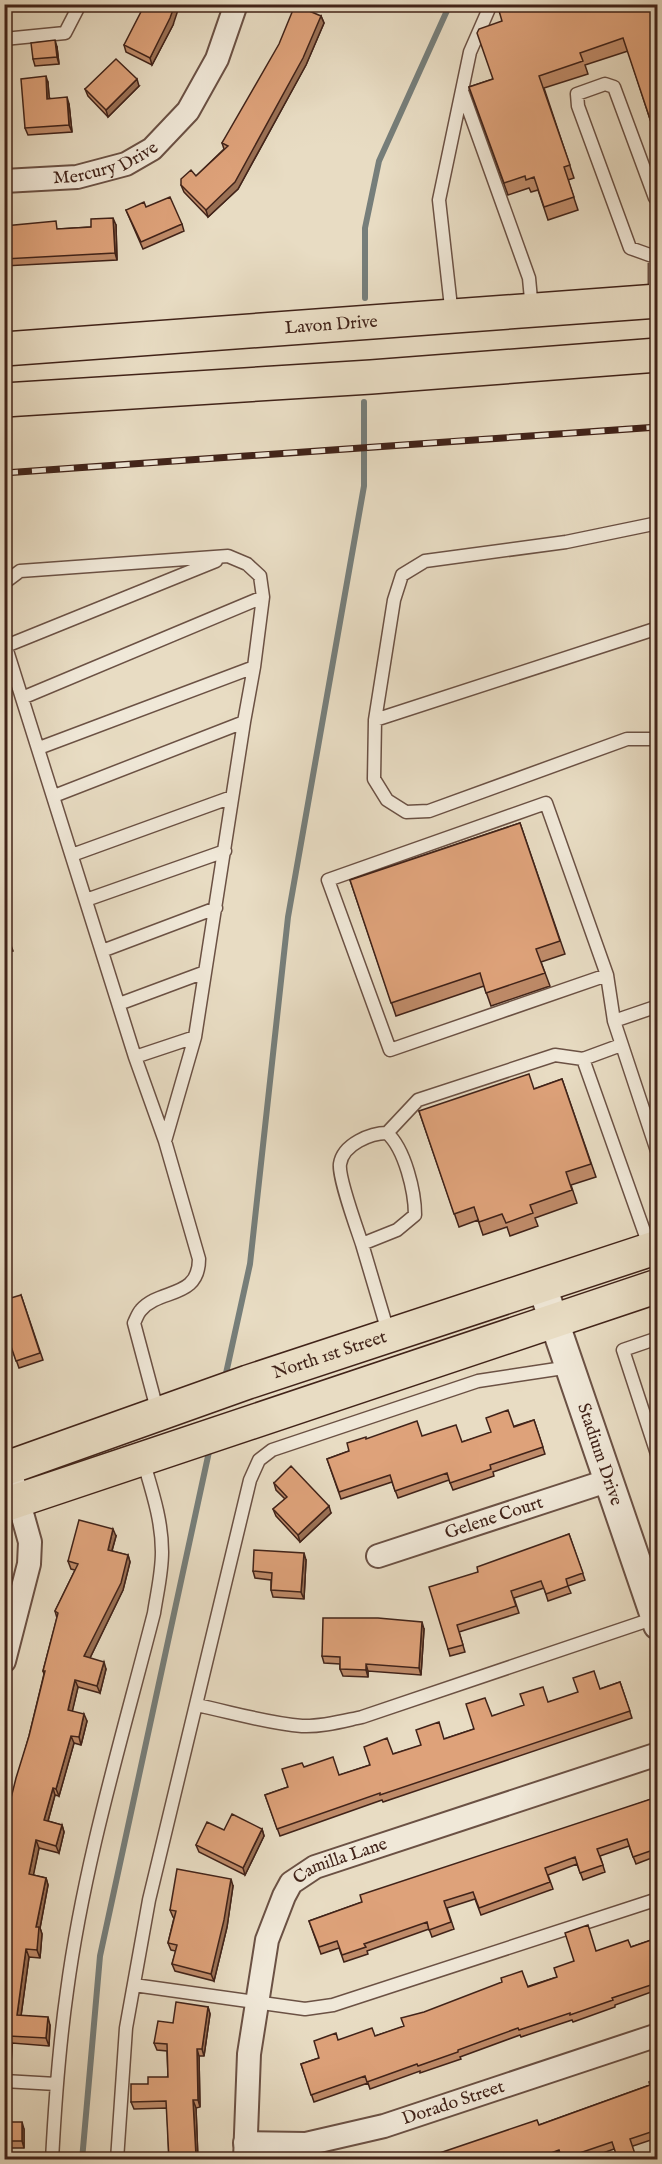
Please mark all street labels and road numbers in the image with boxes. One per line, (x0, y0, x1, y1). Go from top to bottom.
street label: Mercury Drive (52, 137, 164, 190)
street label: Lavon Drive (284, 310, 379, 340)
street label: North 1st Street (270, 1326, 390, 1385)
street label: Stadium Drive (571, 1400, 628, 1509)
street label: Gelene Court (442, 1491, 546, 1545)
street label: Camilla Lane (289, 1832, 390, 1890)
street label: Dorado Street (399, 2075, 507, 2131)

